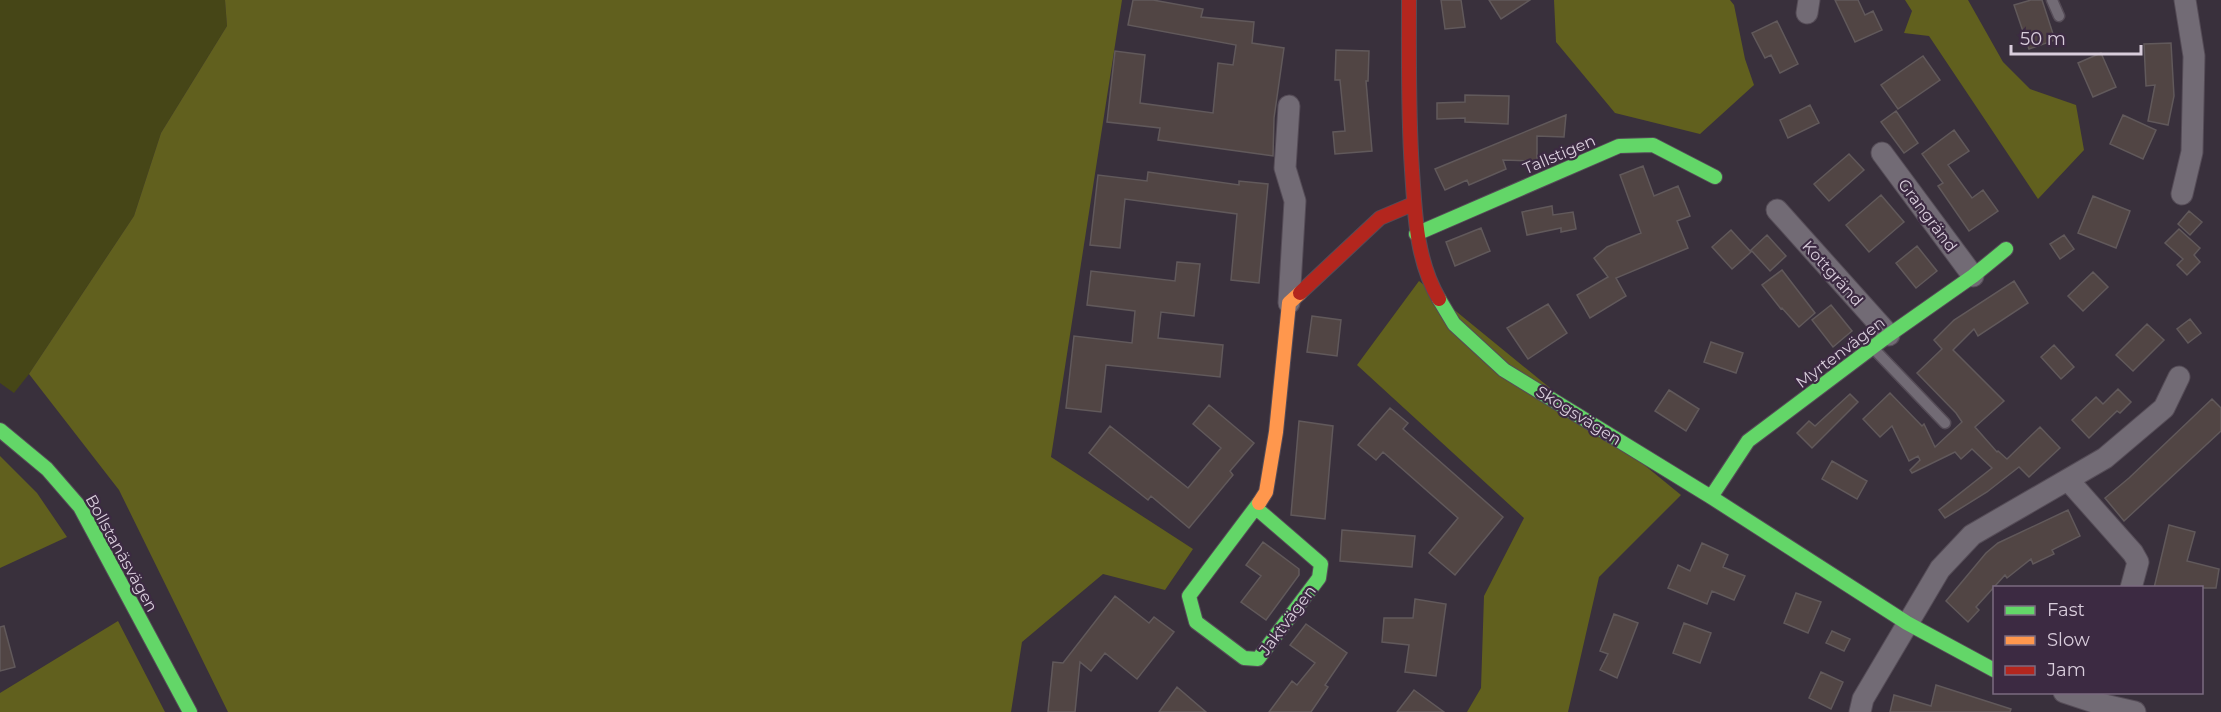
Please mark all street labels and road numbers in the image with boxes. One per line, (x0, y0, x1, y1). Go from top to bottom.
street label: Tallstigen (1520, 131, 1598, 178)
street label: Grangränd (1894, 175, 1961, 255)
street label: Kottgränd (1798, 237, 1867, 310)
street label: Myrtenvägen (1792, 313, 1888, 392)
street label: Skogsvägen (1533, 382, 1625, 449)
street label: Bollstanäsvägen (81, 491, 162, 615)
street label: Jaktvägen (1254, 582, 1320, 660)

